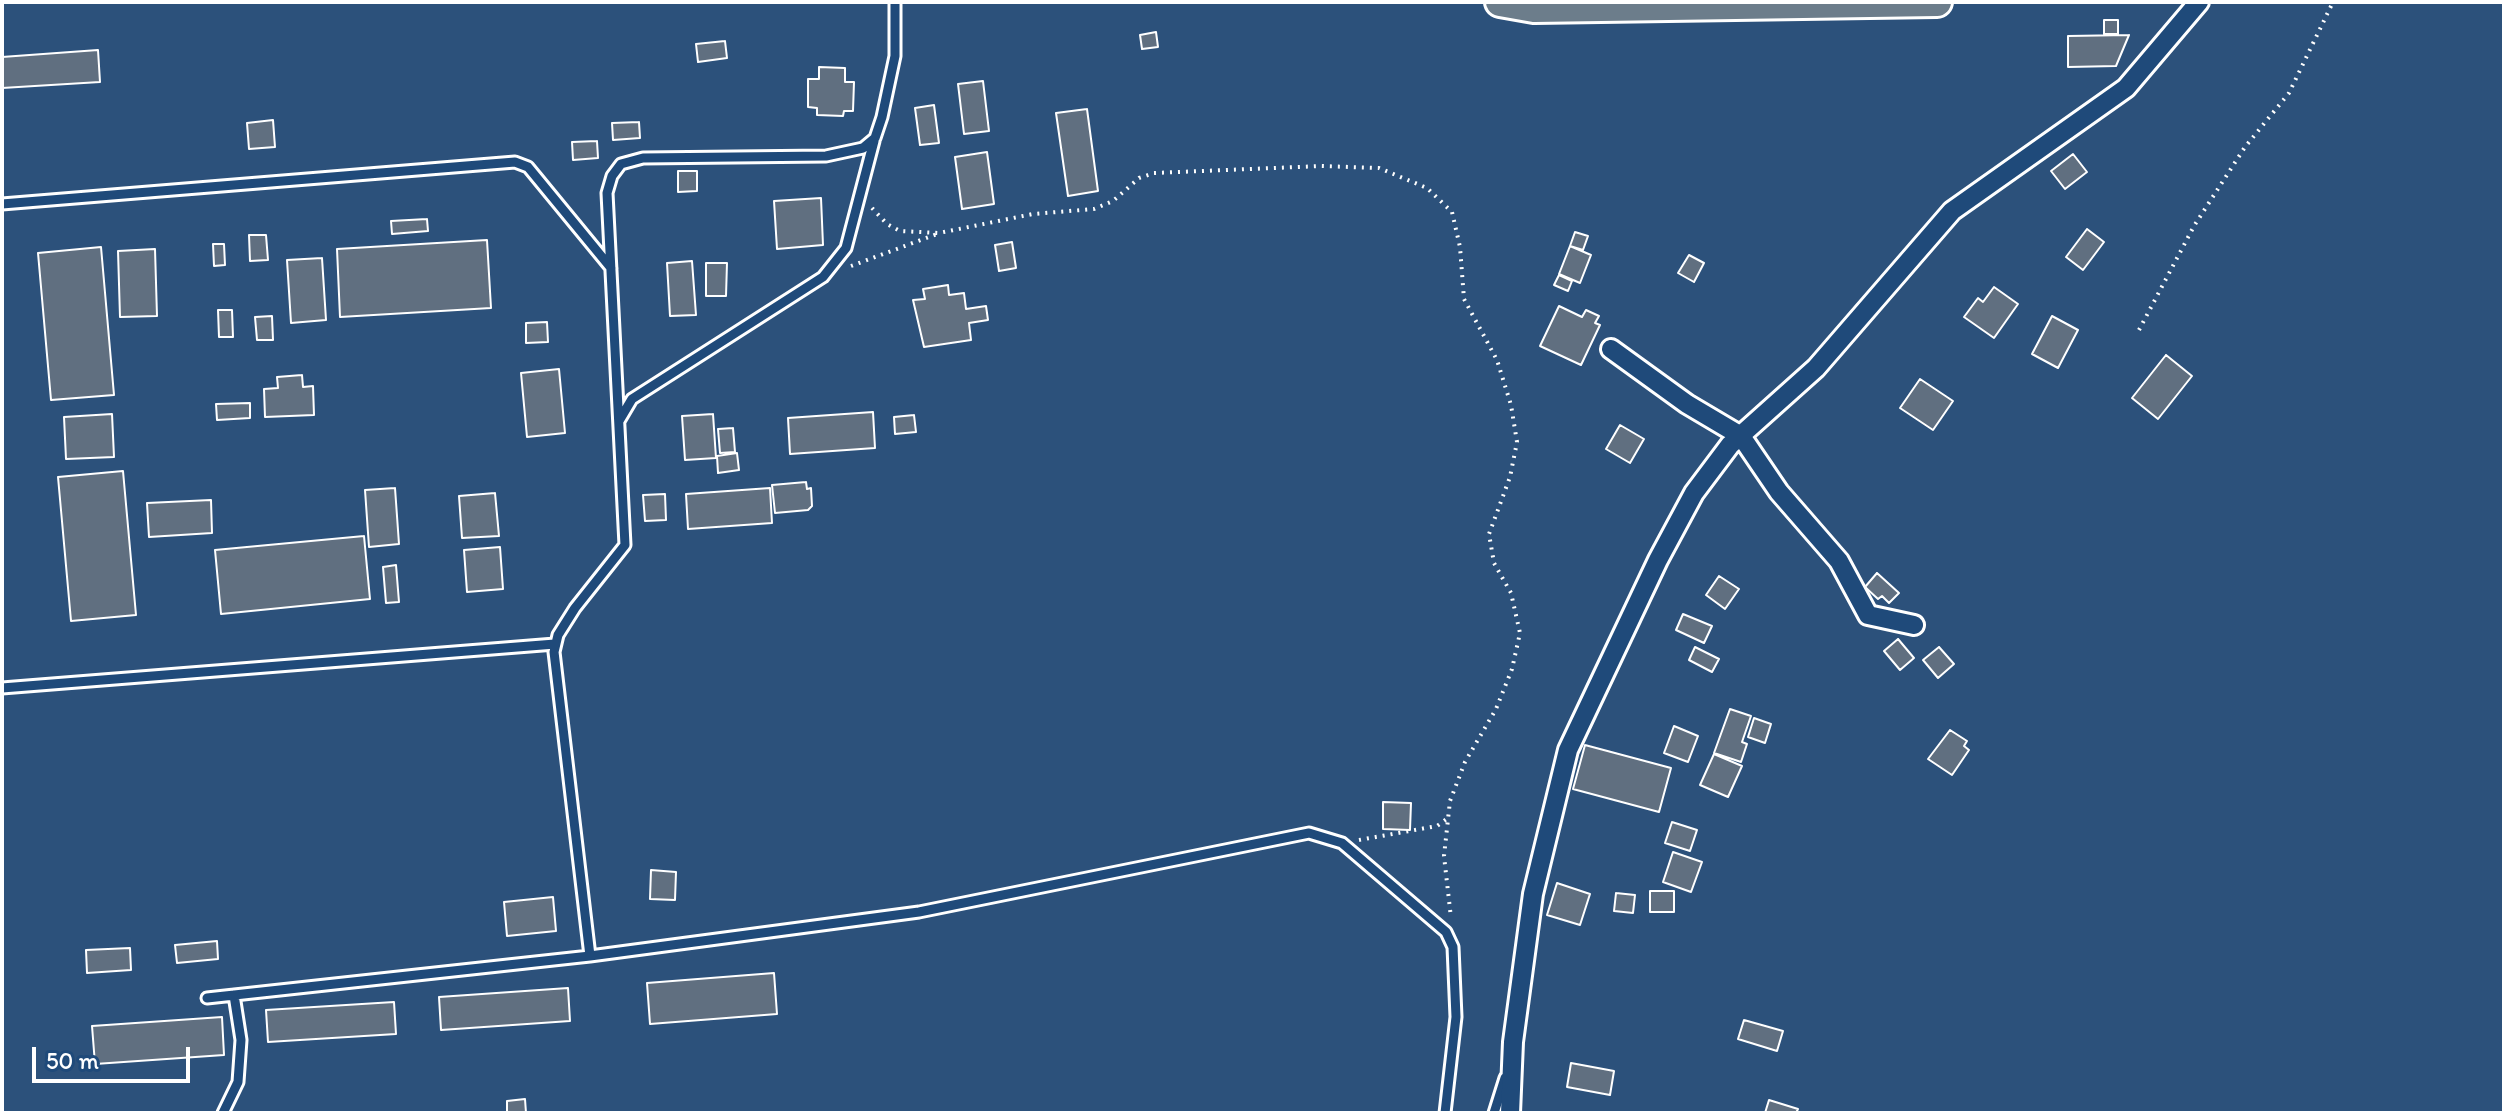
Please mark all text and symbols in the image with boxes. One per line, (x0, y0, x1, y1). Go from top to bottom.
scale bar (36, 1031, 194, 1081)
text: 50 m (46, 1046, 99, 1075)

